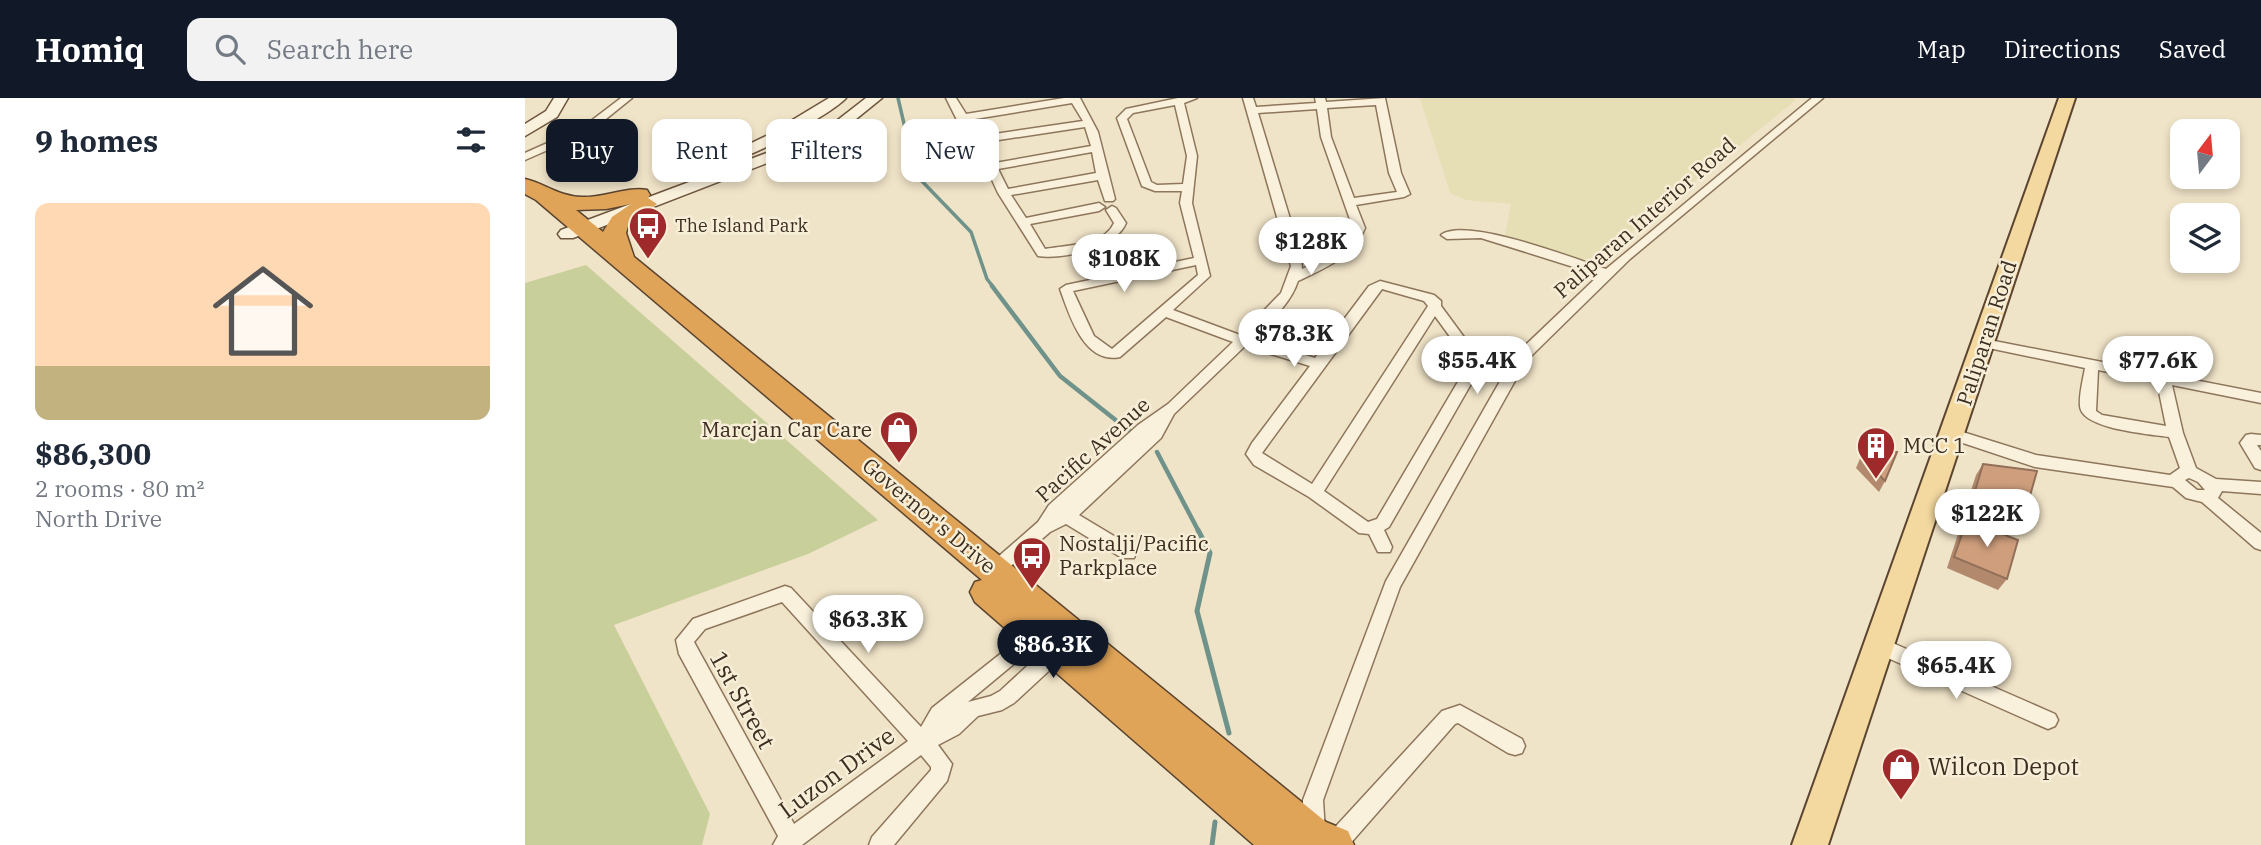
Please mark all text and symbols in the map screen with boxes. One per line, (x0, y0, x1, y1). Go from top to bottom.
search box (187, 18, 677, 81)
text: Homiq (35, 28, 145, 71)
icon: search (211, 30, 249, 68)
text: Search here (267, 32, 413, 66)
text: Map (1917, 33, 1966, 65)
text: Directions (2004, 33, 2121, 65)
text: Saved (2159, 33, 2226, 65)
chip: Buy (546, 119, 638, 182)
chip: Rent (652, 119, 752, 182)
chip: Filters (766, 119, 887, 182)
chip: New (901, 119, 999, 182)
north arrow (2170, 119, 2240, 189)
map controls (2170, 119, 2240, 273)
text: 9 homes (35, 121, 158, 160)
icon: filters (452, 121, 490, 159)
street label: Paliparan Interior Road (1548, 130, 1741, 304)
button: layers (2170, 203, 2240, 273)
bus stop icon: The Island Park (627, 205, 669, 260)
place label: The Island Park (675, 214, 808, 237)
pin: $128K (1262, 218, 1360, 277)
text: $128K (1275, 225, 1347, 255)
pin: $108K (1075, 234, 1173, 294)
text: $108K (1088, 242, 1160, 272)
icon: home (200, 248, 326, 374)
street label: Paliparan Road (1949, 256, 2023, 409)
pin: $78.3K (1237, 310, 1351, 369)
text: $78.3K (1254, 317, 1334, 347)
pin: $55.4K (1420, 336, 1534, 396)
pin: $77.6K (2101, 336, 2215, 396)
text: $55.4K (1437, 344, 1517, 374)
text: $77.6K (2118, 344, 2198, 374)
street label: Pacific Avenue (1029, 390, 1155, 508)
shop icon: Marcjan Car Care (878, 409, 920, 464)
place label: Marcjan Car Care (701, 415, 872, 443)
building icon: MCC 1 (1855, 425, 1897, 480)
place label: MCC 1 (1903, 431, 1966, 459)
text: $86,300 (35, 434, 151, 473)
street label: Governor's Drive (857, 451, 1002, 579)
text: 2 rooms · 80 m² (35, 473, 205, 503)
pin: $122K (1938, 490, 2036, 549)
text: $122K (1951, 497, 2023, 527)
text: North Drive (35, 503, 162, 533)
place label: Nostalji/Pacific Parkplace (1059, 529, 1209, 581)
bus stop icon: Nostalji/Pacific Parkplace (1011, 535, 1053, 590)
pin: $63.3K (811, 596, 925, 655)
text: $63.3K (828, 603, 908, 633)
pin: $86.3K (996, 620, 1110, 680)
text: $86.3K (1013, 628, 1093, 658)
pin: $65.4K (1899, 642, 2013, 701)
street label: 1st Street (703, 645, 783, 754)
text: $65.4K (1916, 649, 1996, 679)
street label: Luzon Drive (772, 719, 901, 825)
shop icon: Wilcon Depot (1880, 746, 1922, 801)
place label: Wilcon Depot (1928, 750, 2079, 782)

